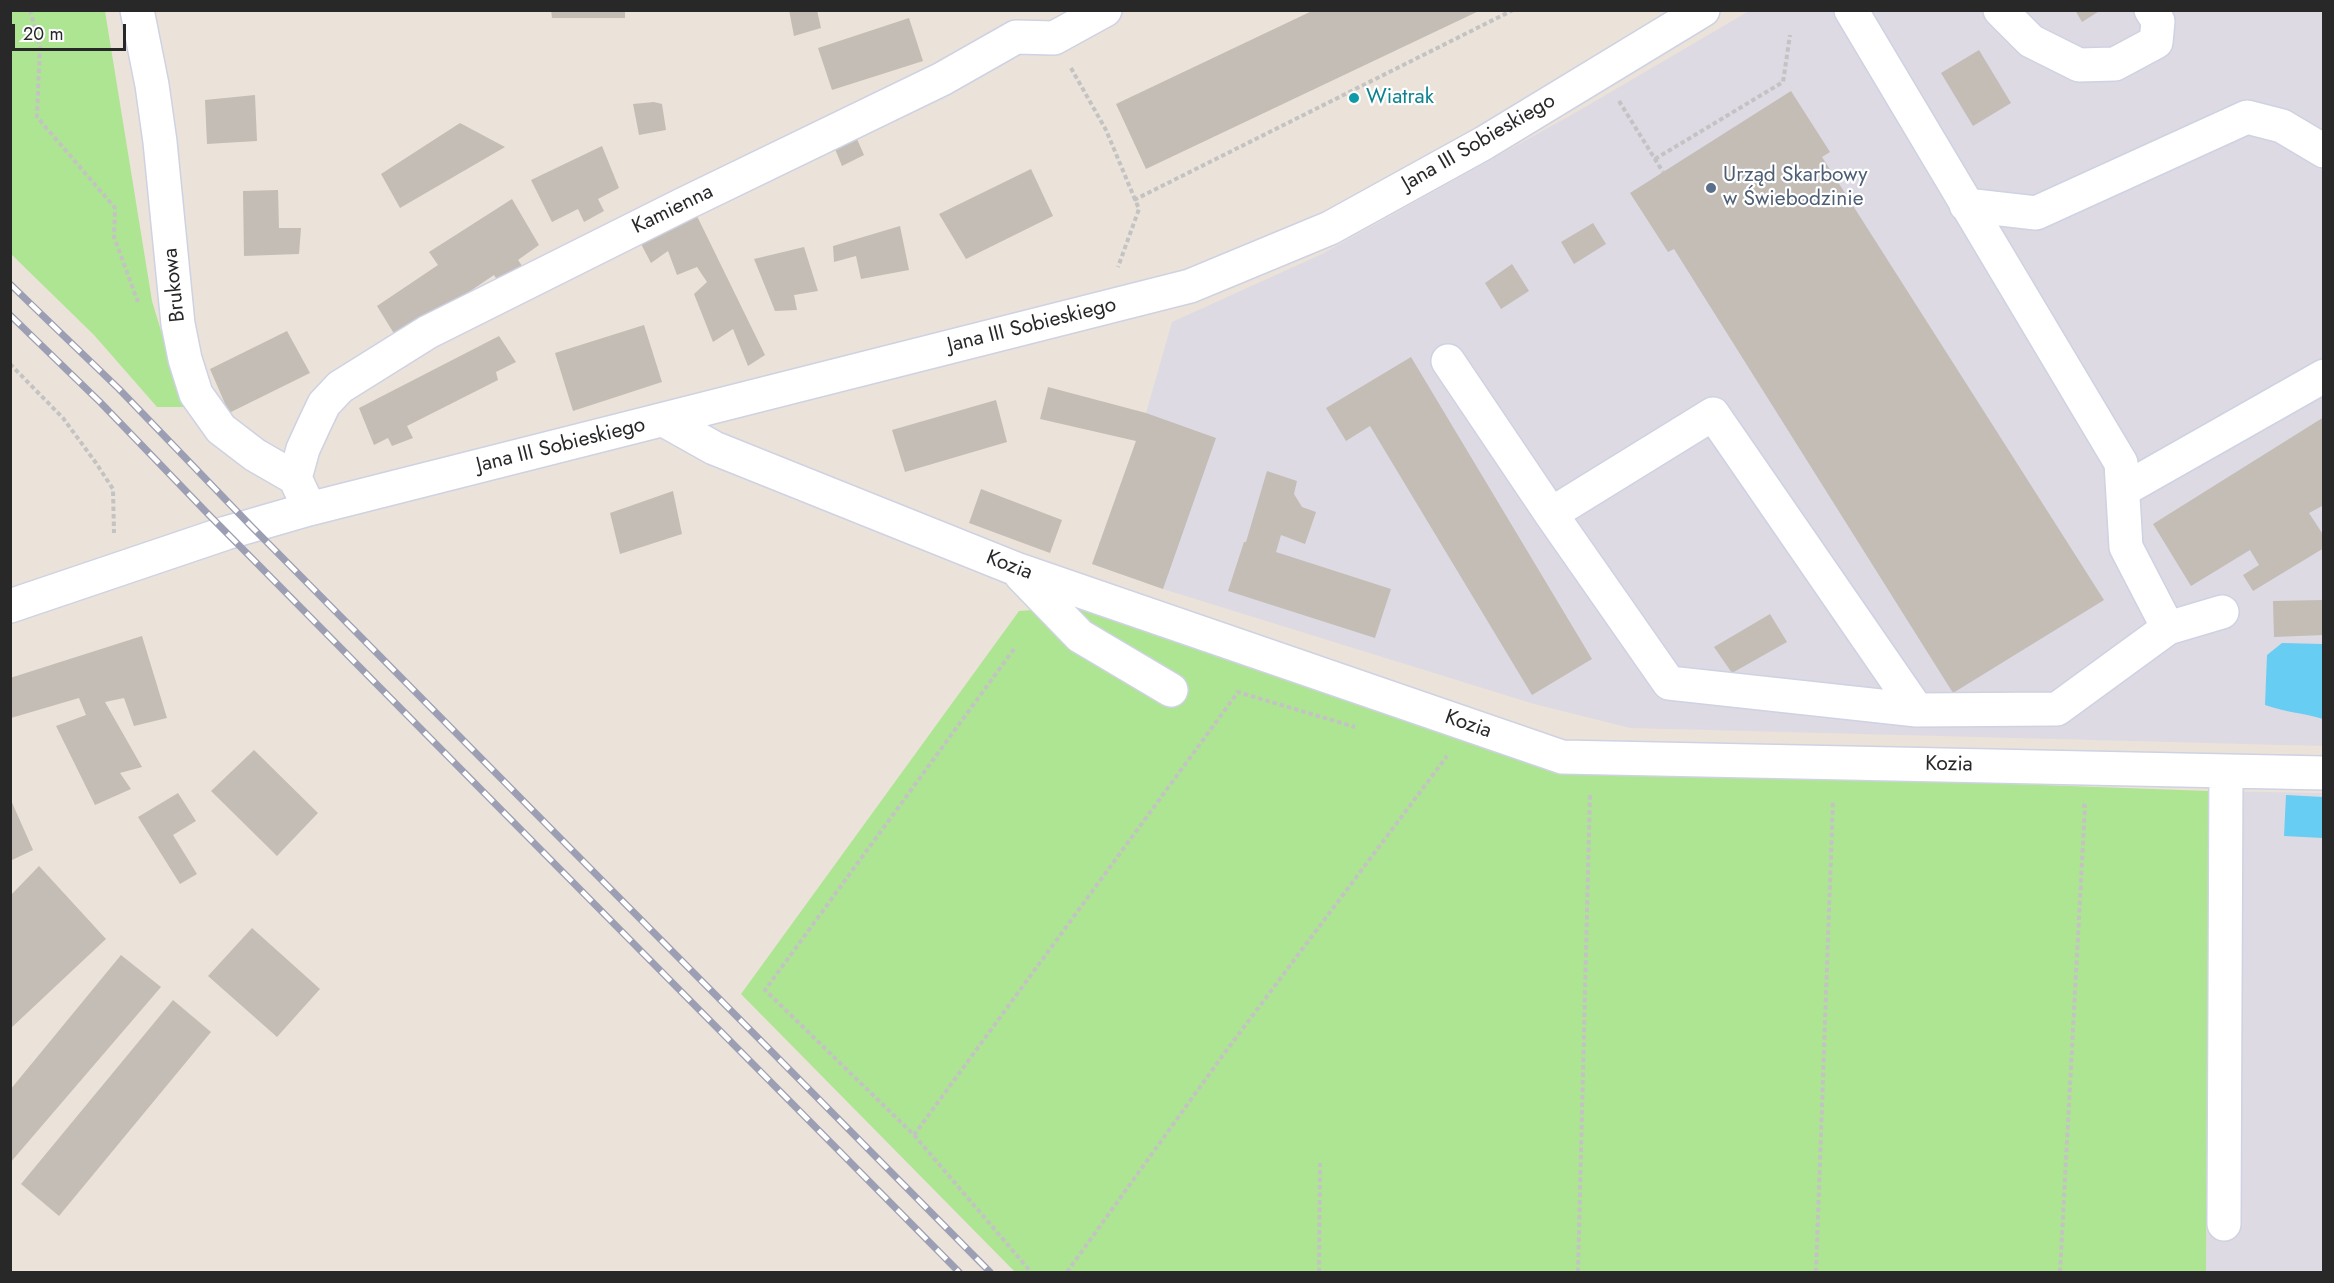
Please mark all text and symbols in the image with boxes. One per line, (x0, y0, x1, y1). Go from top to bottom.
scale bar (15, 12, 129, 50)
text: 20 m (23, 21, 63, 47)
place label: Wiatrak (1366, 85, 1434, 111)
street label: Jana III Sobieskiego (1398, 89, 1560, 197)
marker: Wiatrak (1347, 91, 1361, 105)
place label: Urząd Skarbowy w Świebodzinie (1723, 163, 1867, 213)
street label: Kamienna (628, 180, 718, 240)
marker: Urząd Skarbowy w Świebodzinie (1704, 181, 1718, 195)
street label: Brukowa (159, 247, 191, 323)
street label: Jana III Sobieskiego (945, 293, 1119, 359)
street label: Jana III Sobieskiego (474, 413, 648, 479)
street label: Kozia (982, 546, 1036, 586)
street label: Kozia (1441, 705, 1495, 745)
street label: Kozia (1925, 752, 1973, 778)

